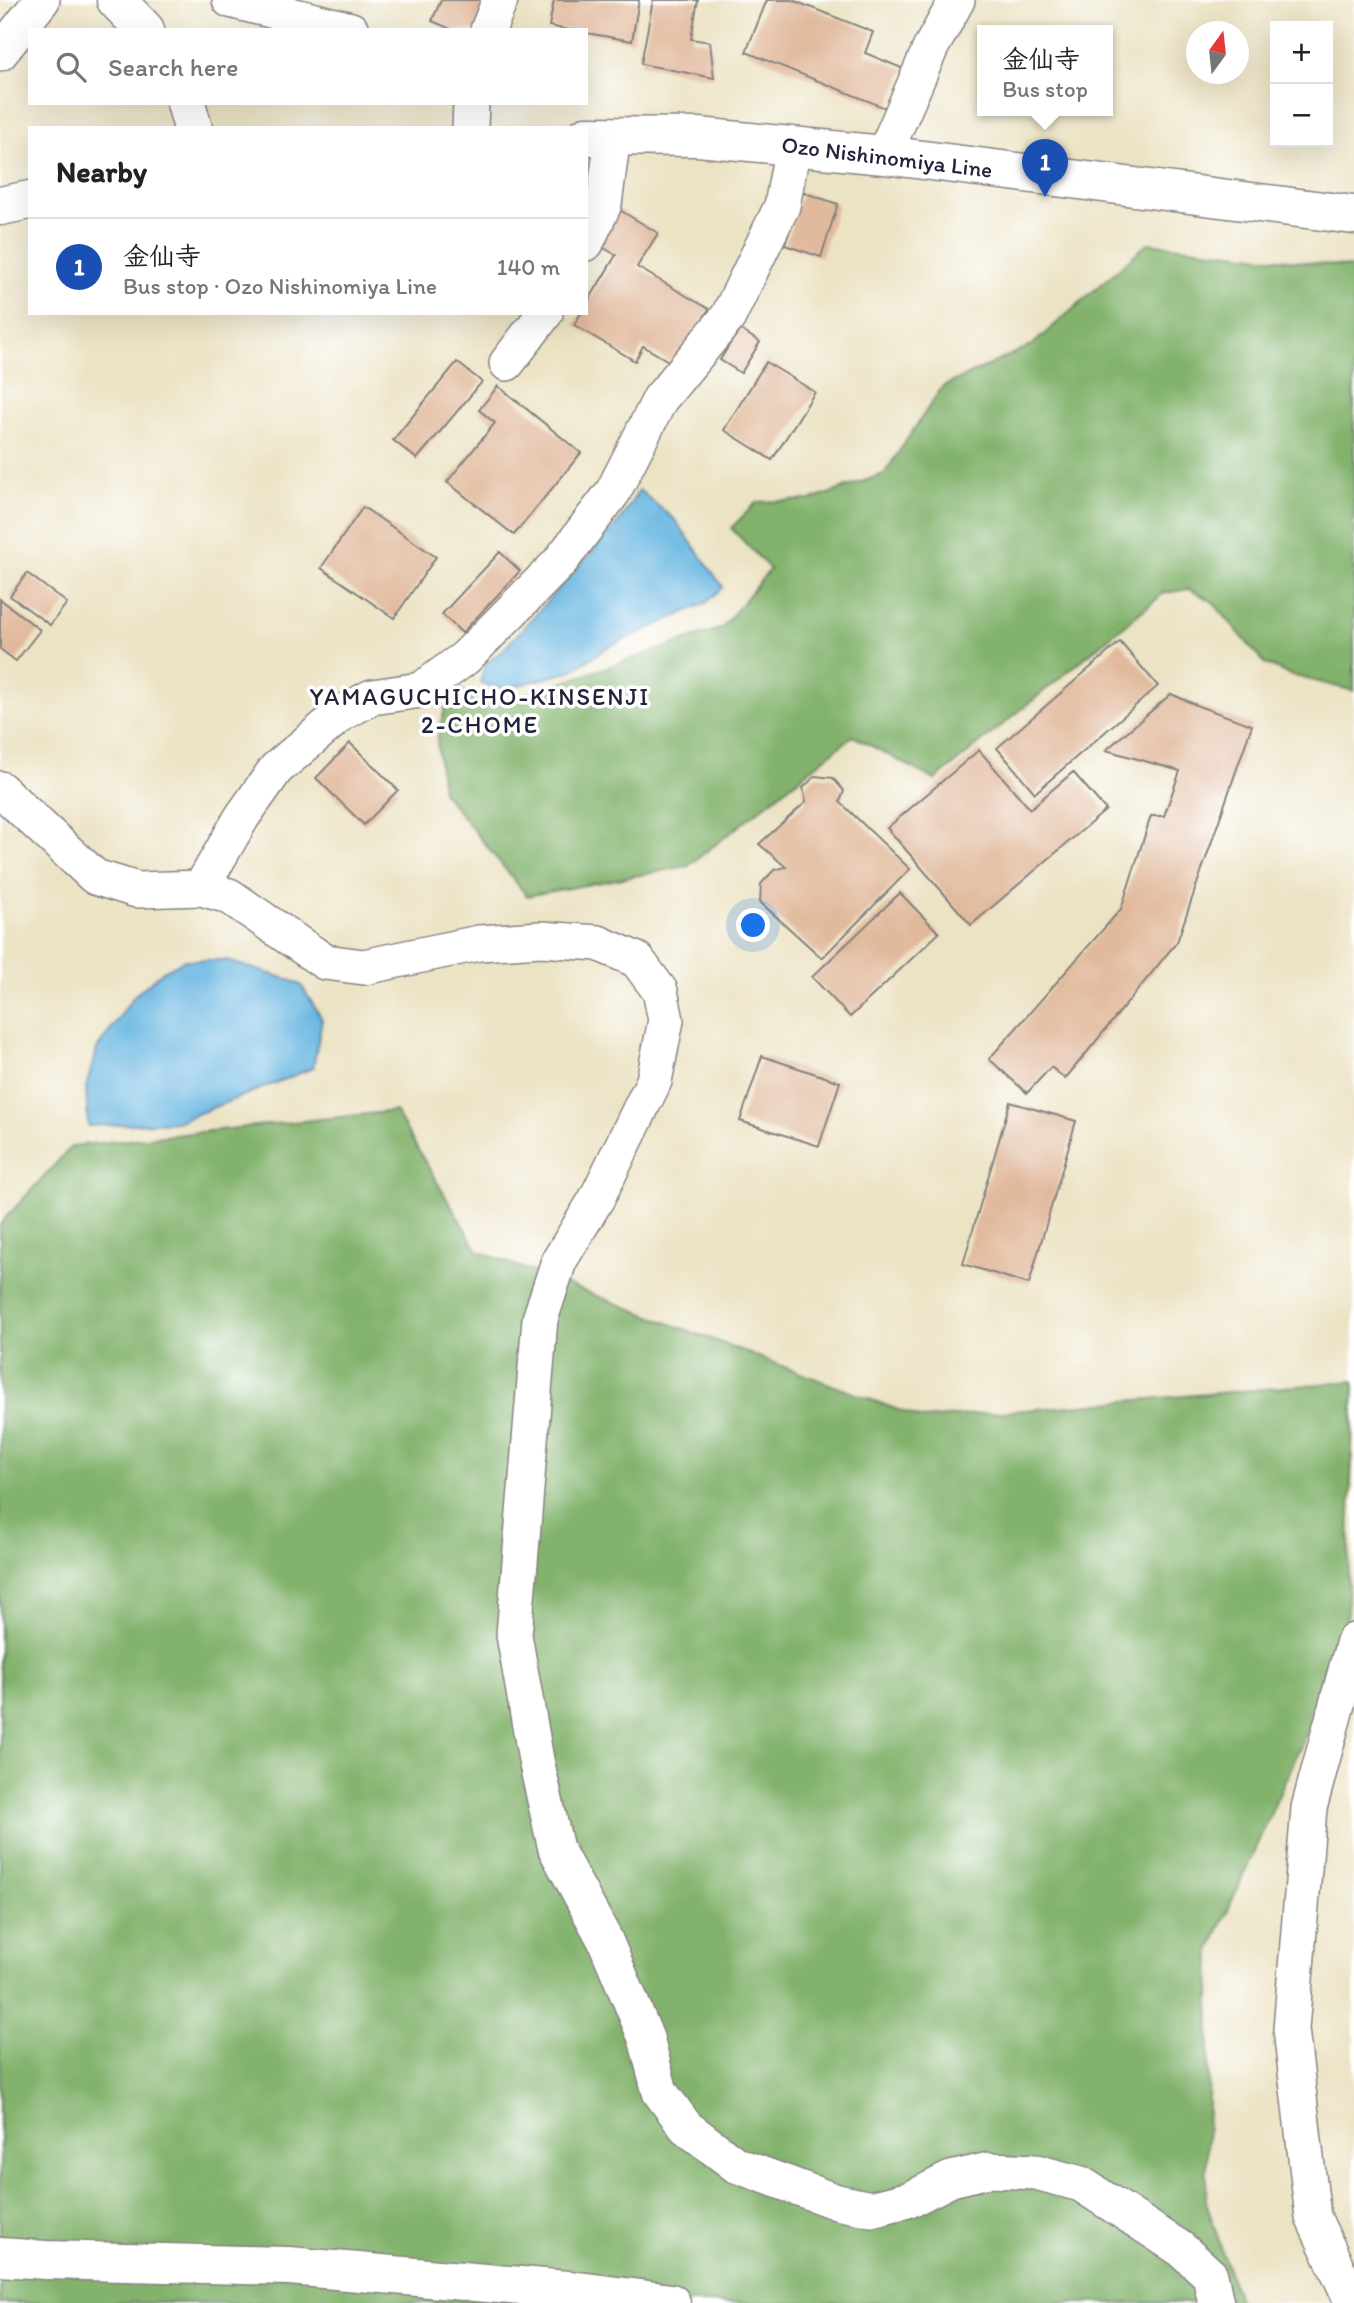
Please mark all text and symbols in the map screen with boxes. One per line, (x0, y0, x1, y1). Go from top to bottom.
north arrow (1186, 21, 1249, 84)
map controls (1270, 21, 1333, 147)
button: + (1270, 21, 1333, 84)
popup (977, 25, 1113, 116)
search box (28, 28, 588, 105)
text: 金仙寺 (1002, 43, 1080, 75)
icon: search (52, 48, 90, 86)
text: Search here (108, 51, 238, 83)
text: Bus stop (1002, 75, 1088, 103)
button: − (1270, 84, 1333, 147)
street label: Ozo Nishinomiya Line (780, 130, 994, 184)
pin: 1 (1022, 139, 1068, 197)
text: Nearby (56, 153, 147, 190)
text: 金仙寺 (123, 240, 201, 272)
text: 1 (74, 253, 84, 281)
text: 140 m (497, 253, 560, 281)
text: Bus stop · Ozo Nishinomiya Line (123, 272, 437, 300)
district label: YAMAGUCHICHO-KINSENJI 2-CHOME (310, 682, 650, 739)
your location (736, 908, 770, 942)

